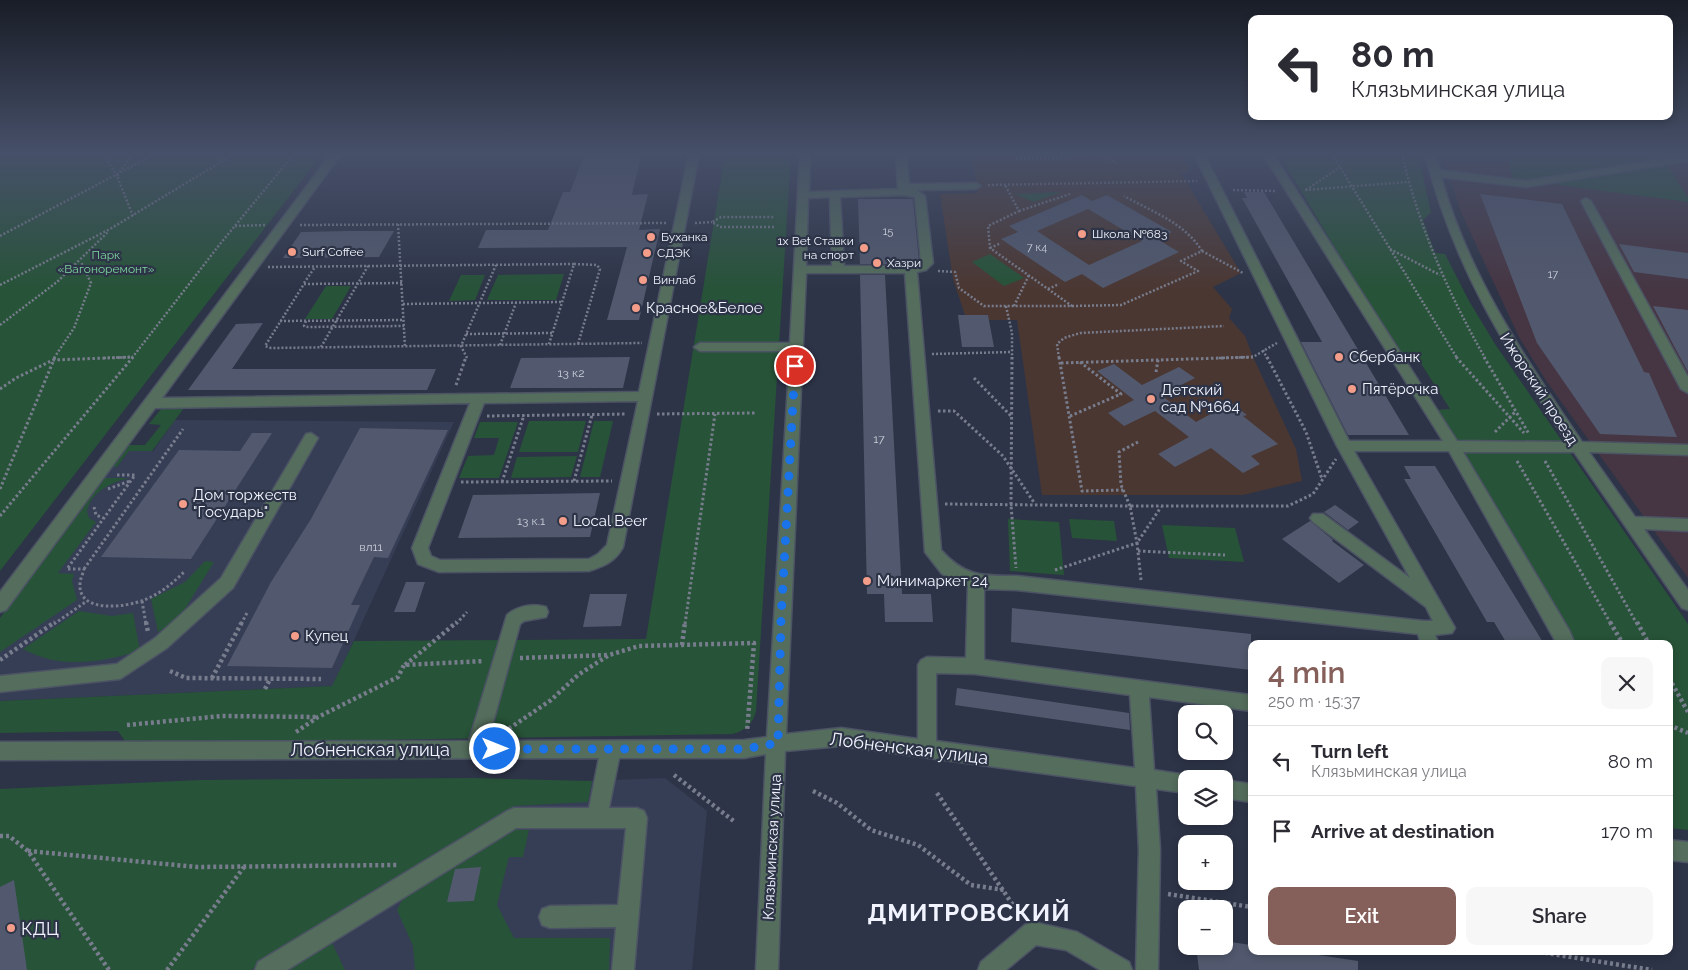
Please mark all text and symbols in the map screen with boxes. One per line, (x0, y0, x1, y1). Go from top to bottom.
text: 80 m (1351, 34, 1435, 75)
icon: left (1268, 35, 1333, 100)
text: Клязьминская улица (1351, 76, 1565, 102)
house number: 15 (883, 225, 893, 238)
place label: Школа №683 (1092, 227, 1167, 241)
marker: Школа №683 (1076, 228, 1088, 240)
place label: Буханка (661, 230, 708, 244)
marker: Буханка (645, 231, 657, 243)
place label: 1x Bet Ставки на спорт (777, 234, 854, 262)
house number: 7 к4 (1027, 241, 1047, 254)
marker: 1x Bet Ставки на спорт (858, 242, 870, 254)
place label: Surf Coffee (302, 245, 364, 259)
marker: Surf Coffee (286, 246, 298, 258)
place label: СДЭК (657, 246, 691, 260)
marker: СДЭК (641, 247, 653, 259)
park label: Парк «Вагоноремонт» (57, 248, 155, 276)
place label: Хазри (887, 256, 921, 270)
marker: Хазри (871, 257, 883, 269)
house number: 17 (1548, 268, 1558, 281)
place label: Винлаб (653, 273, 696, 287)
marker: Винлаб (637, 274, 649, 286)
place label: Красное&Белое (646, 299, 763, 317)
marker: Красное&Белое (630, 302, 642, 314)
street label: Ижорский проезд (1496, 330, 1582, 449)
pin (774, 345, 816, 387)
place label: Сбербанк (1349, 348, 1420, 366)
marker: Сбербанк (1333, 351, 1345, 363)
icon: arrive (781, 352, 809, 380)
house number: 13 к2 (557, 366, 585, 380)
place label: Пятёрочка (1362, 380, 1438, 398)
place label: Детский сад №1664 (1161, 381, 1240, 416)
marker: Пятёрочка (1346, 383, 1358, 395)
marker: Детский сад №1664 (1145, 393, 1157, 405)
house number: 17 (873, 432, 885, 446)
place label: Дом торжеств "Государь" (193, 486, 297, 521)
marker: Дом торжеств "Государь" (177, 498, 189, 510)
place label: Local Beer (573, 512, 648, 530)
house number: 13 к.1 (517, 514, 545, 528)
marker: Local Beer (557, 515, 569, 527)
house number: вл11 (359, 540, 383, 554)
place label: Минимаркет 24 (877, 572, 988, 590)
marker: Минимаркет 24 (861, 575, 873, 587)
place label: Купец (305, 627, 348, 645)
marker: Купец (289, 630, 301, 642)
text: 4 min (1268, 655, 1345, 690)
button: close (1601, 657, 1653, 709)
text: 250 m · 15:37 (1268, 692, 1360, 711)
map controls (1178, 705, 1233, 955)
button: search (1178, 705, 1233, 760)
position arrow (468, 722, 520, 774)
street label: Лобненская улица (828, 728, 990, 768)
street label: Лобненская улица (290, 739, 450, 760)
text: Turn left (1311, 740, 1388, 762)
icon: left (1268, 747, 1296, 775)
text: 80 m (1608, 750, 1653, 772)
text: Клязьминская улица (1311, 762, 1467, 781)
button: layers (1178, 770, 1233, 825)
street label: Клязьминская улица (759, 774, 785, 920)
icon: arrive (1268, 817, 1296, 845)
text: Arrive at destination (1311, 820, 1495, 842)
text: 170 m (1601, 820, 1653, 842)
button: + (1178, 835, 1233, 890)
button: Exit (1268, 887, 1456, 945)
button: Share (1466, 887, 1653, 945)
district label: ДМИТРОВСКИЙ (867, 898, 1071, 927)
button: − (1178, 900, 1233, 955)
place label: КДЦ (21, 918, 59, 939)
marker: КДЦ (5, 922, 17, 934)

